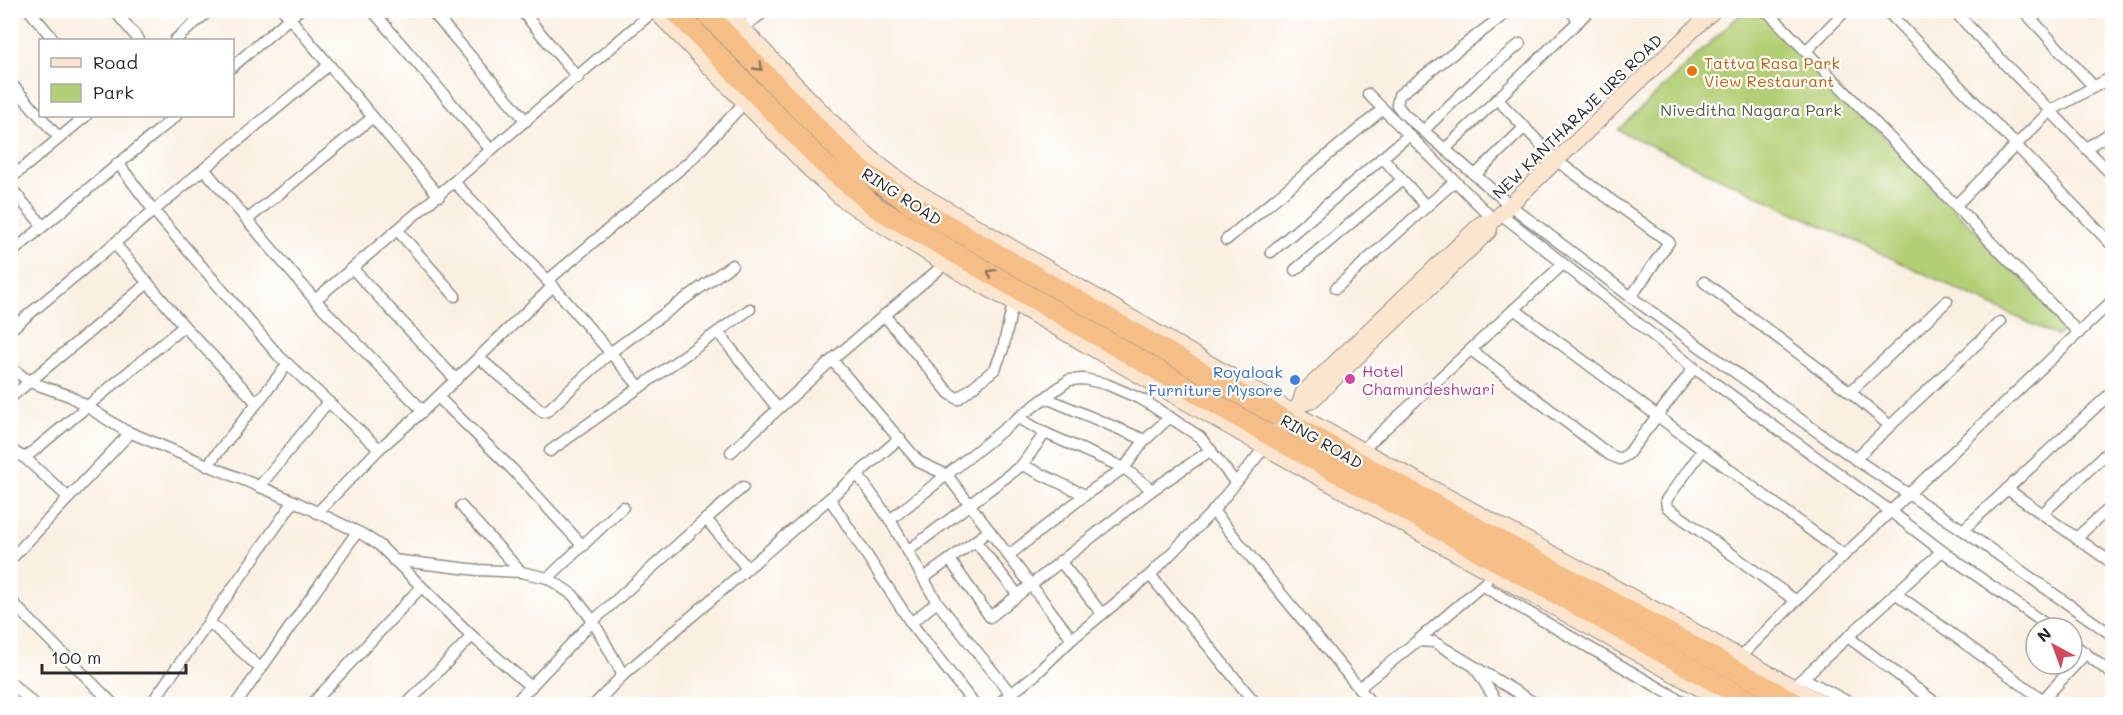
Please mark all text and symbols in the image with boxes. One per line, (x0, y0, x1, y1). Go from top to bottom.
street label: NEW KANTHARAJE URS ROAD (1487, 29, 1667, 203)
legend (39, 39, 234, 117)
text: Road (93, 50, 138, 74)
place label: Tattva Rasa Park View Restaurant (1704, 52, 1840, 91)
one-way arrow (752, 61, 763, 71)
marker: Tattva Rasa Park View Restaurant (1685, 64, 1699, 78)
text: Park (93, 80, 134, 104)
park label: Niveditha Nagara Park (1660, 99, 1842, 120)
street label: RING ROAD (858, 162, 946, 230)
one-way arrow (986, 269, 997, 280)
place label: Hotel Chamundeshwari (1362, 360, 1495, 399)
place label: Royaloak Furniture Mysore (1148, 361, 1283, 400)
marker: Hotel Chamundeshwari (1343, 372, 1357, 386)
marker: Royaloak Furniture Mysore (1288, 373, 1302, 387)
street label: RING ROAD (1277, 409, 1367, 473)
north arrow (2024, 616, 2084, 676)
text: N (2032, 622, 2055, 646)
scale bar (42, 637, 186, 675)
text: 100 m (51, 645, 101, 669)

